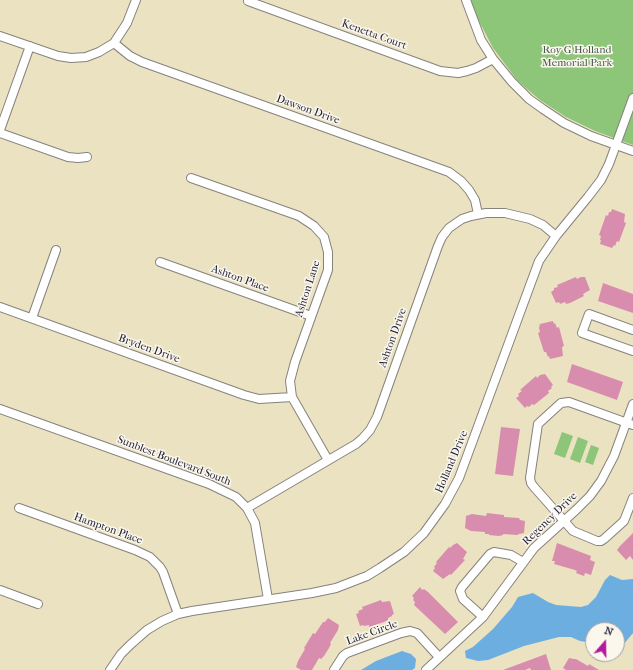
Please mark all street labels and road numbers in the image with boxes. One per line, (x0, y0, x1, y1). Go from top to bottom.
street label: Kenetta Court (340, 17, 408, 53)
street label: Dawson Drive (274, 92, 342, 128)
street label: Ashton Lane (293, 259, 323, 319)
street label: Ashton Place (209, 262, 271, 296)
street label: Ashton Drive (376, 306, 410, 370)
street label: Bryden Drive (117, 332, 181, 366)
street label: Holland Drive (433, 429, 471, 495)
street label: Sunblest Boulevard South (115, 433, 233, 489)
street label: Regency Drive (520, 490, 580, 548)
street label: Hampton Place (72, 510, 144, 548)
street label: Lake Circle (345, 618, 399, 648)

